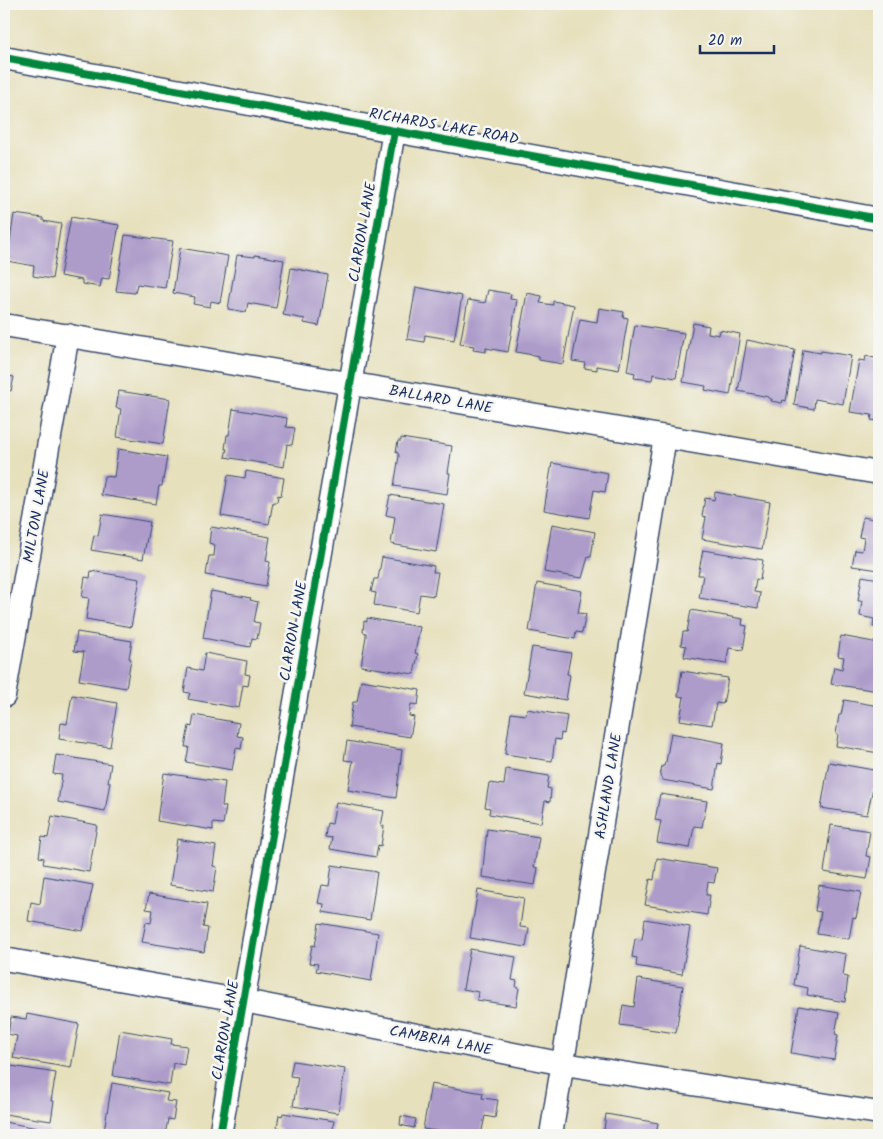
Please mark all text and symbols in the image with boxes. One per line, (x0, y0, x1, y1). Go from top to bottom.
scale bar (700, 22, 774, 54)
text: 20 m (708, 29, 742, 53)
street label: RICHARDS LAKE ROAD (367, 102, 521, 152)
street label: CLARION LANE (342, 179, 384, 284)
street label: BALLARD LANE (387, 379, 496, 421)
street label: MILTON LANE (17, 466, 57, 565)
street label: CLARION LANE (273, 578, 315, 683)
street label: ASHLAND LANE (589, 730, 629, 841)
street label: CLARION LANE (205, 977, 247, 1082)
street label: CAMBRIA LANE (387, 1019, 495, 1063)

